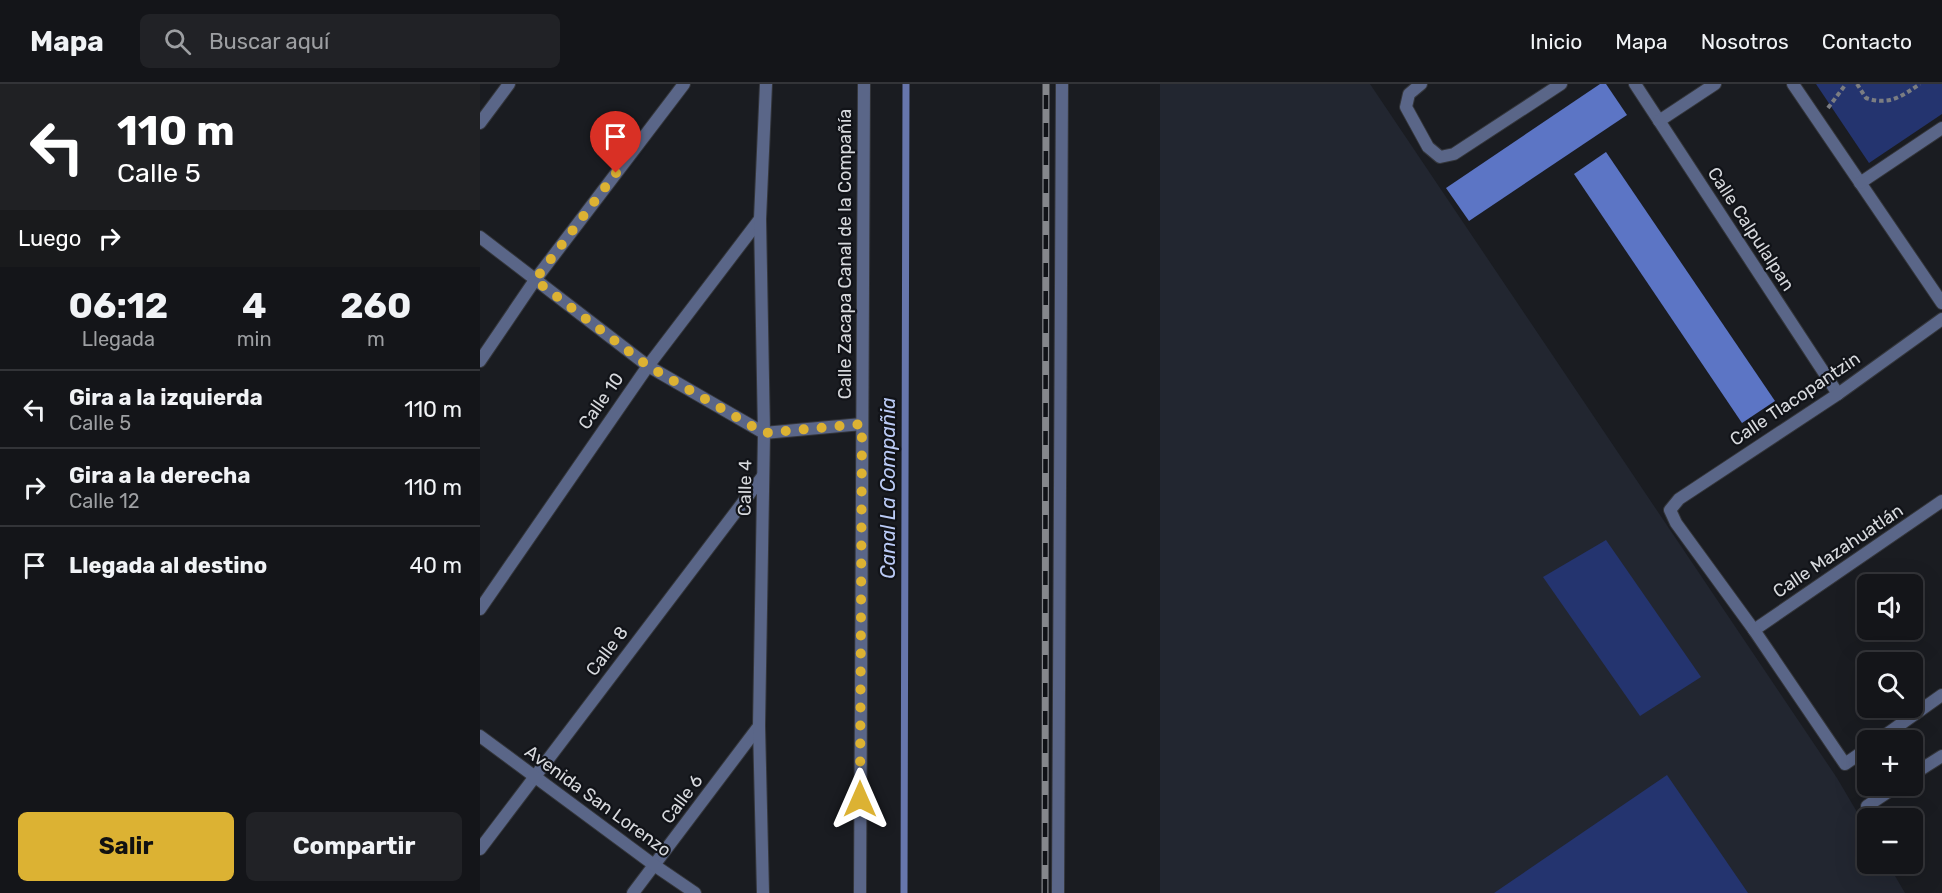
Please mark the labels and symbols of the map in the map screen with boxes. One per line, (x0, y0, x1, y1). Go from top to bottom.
street label: Calle Zacapa Canal de la Compañía (834, 109, 856, 399)
pin (590, 111, 641, 173)
street label: Calle Calpulalpan (1703, 163, 1799, 295)
street label: Calle Tlacopantzin (1726, 347, 1864, 451)
street label: Calle 10 (574, 368, 628, 434)
water label: Canal La Compañia (876, 397, 900, 579)
street label: Calle 4 (734, 460, 756, 516)
street label: Calle Mazahuatlán (1769, 499, 1907, 603)
street label: Calle 8 (581, 622, 633, 680)
street label: Avenida San Lorenzo (521, 741, 675, 861)
position arrow (828, 767, 892, 831)
street label: Calle 6 (656, 770, 708, 828)

